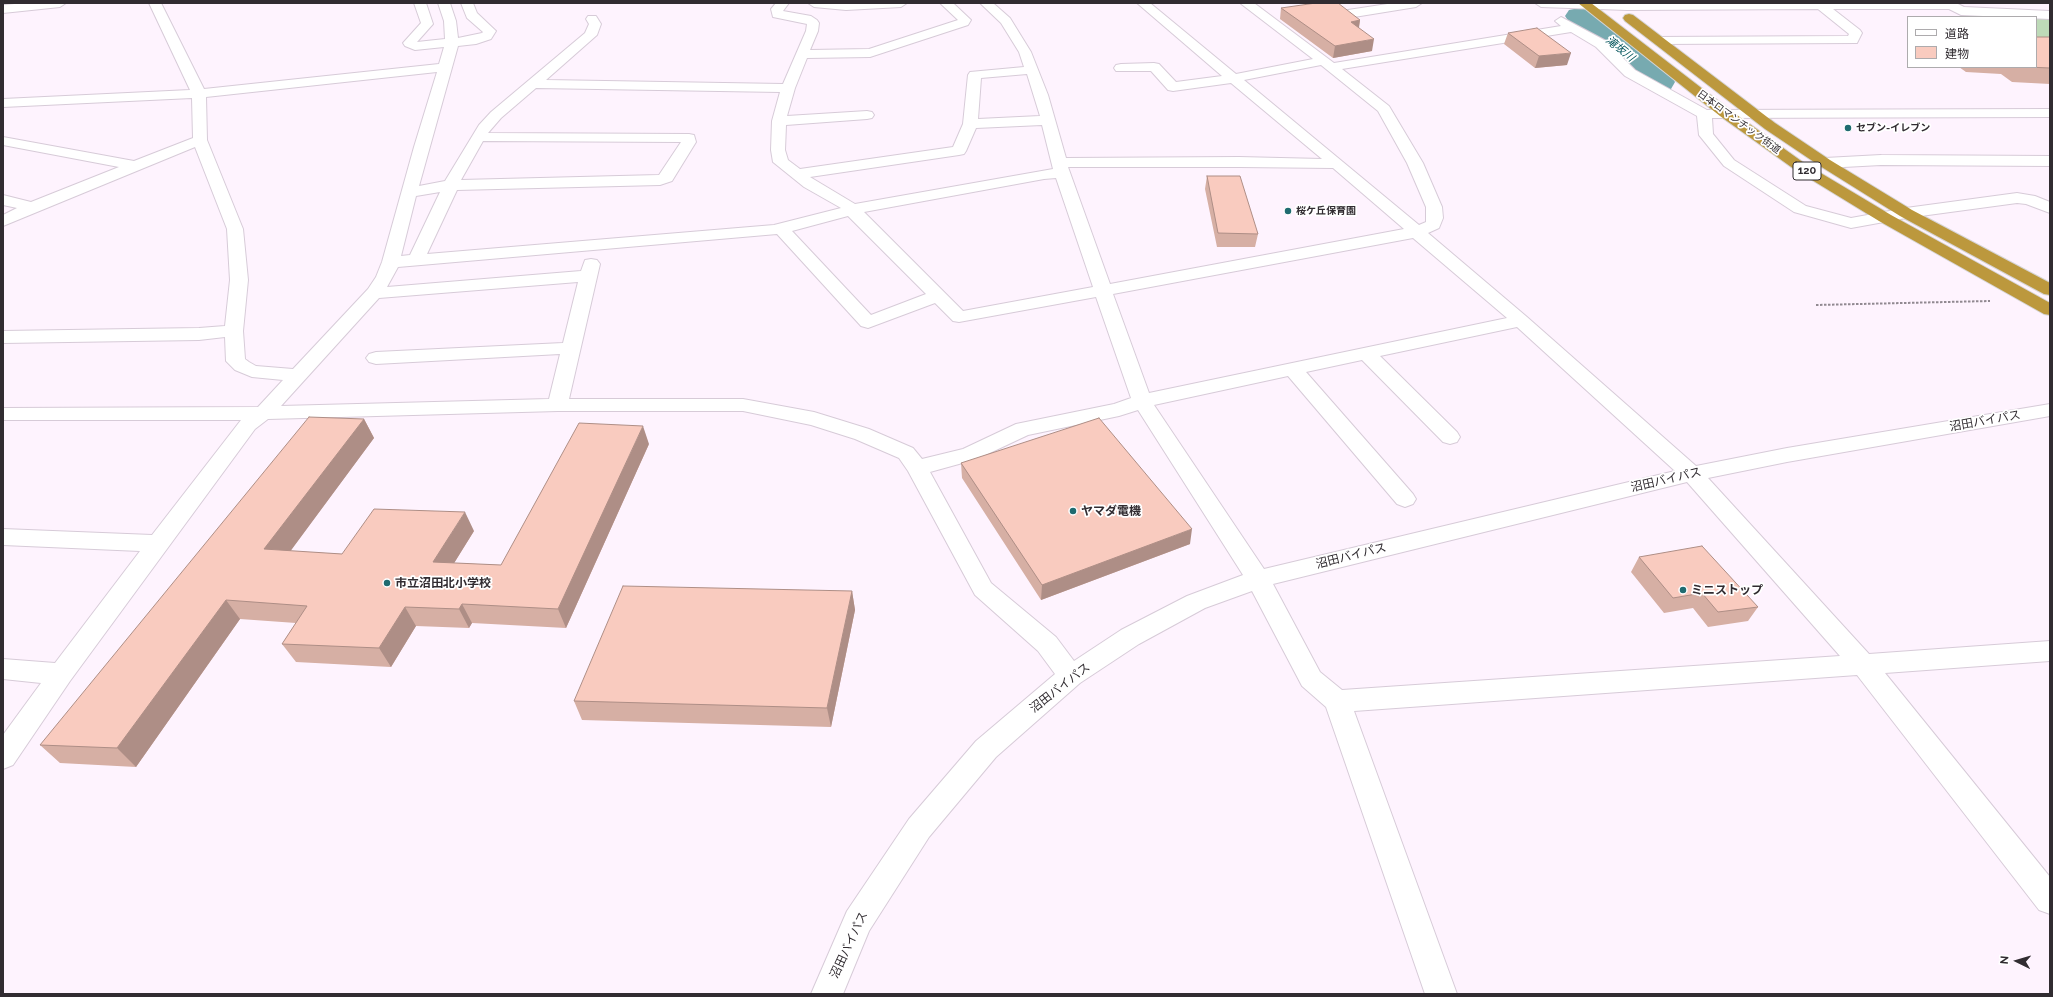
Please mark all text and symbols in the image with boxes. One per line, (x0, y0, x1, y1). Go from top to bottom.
legend (1907, 16, 2037, 68)
text: 道路 (1945, 27, 1969, 41)
water label: 滝坂川 (1603, 33, 1637, 65)
text: 建物 (1945, 47, 1969, 61)
street label: 日本ロマンチック街道 (1695, 88, 1783, 156)
place label: セブン-イレブン (1856, 122, 1930, 134)
marker: セブン-イレブン (1843, 123, 1853, 133)
road number: 120 (1793, 162, 1821, 180)
place label: 桜ケ丘保育園 (1296, 205, 1356, 217)
marker: 桜ケ丘保育園 (1283, 206, 1293, 216)
street label: 沼田バイパス (1948, 408, 2022, 434)
street label: 沼田バイパス (1629, 465, 1703, 495)
place label: ヤマダ電機 (1081, 504, 1141, 518)
marker: ヤマダ電機 (1068, 506, 1078, 516)
street label: 沼田バイパス (1314, 540, 1388, 572)
place label: 市立沼田北小学校 (395, 576, 491, 590)
marker: 市立沼田北小学校 (382, 578, 392, 588)
place label: ミニストップ (1691, 583, 1763, 597)
marker: ミニストップ (1678, 585, 1688, 595)
street label: 沼田バイパス (1027, 660, 1093, 716)
street label: 沼田バイパス (827, 909, 871, 981)
north arrow (1997, 941, 2037, 981)
text: N (1998, 955, 2011, 965)

